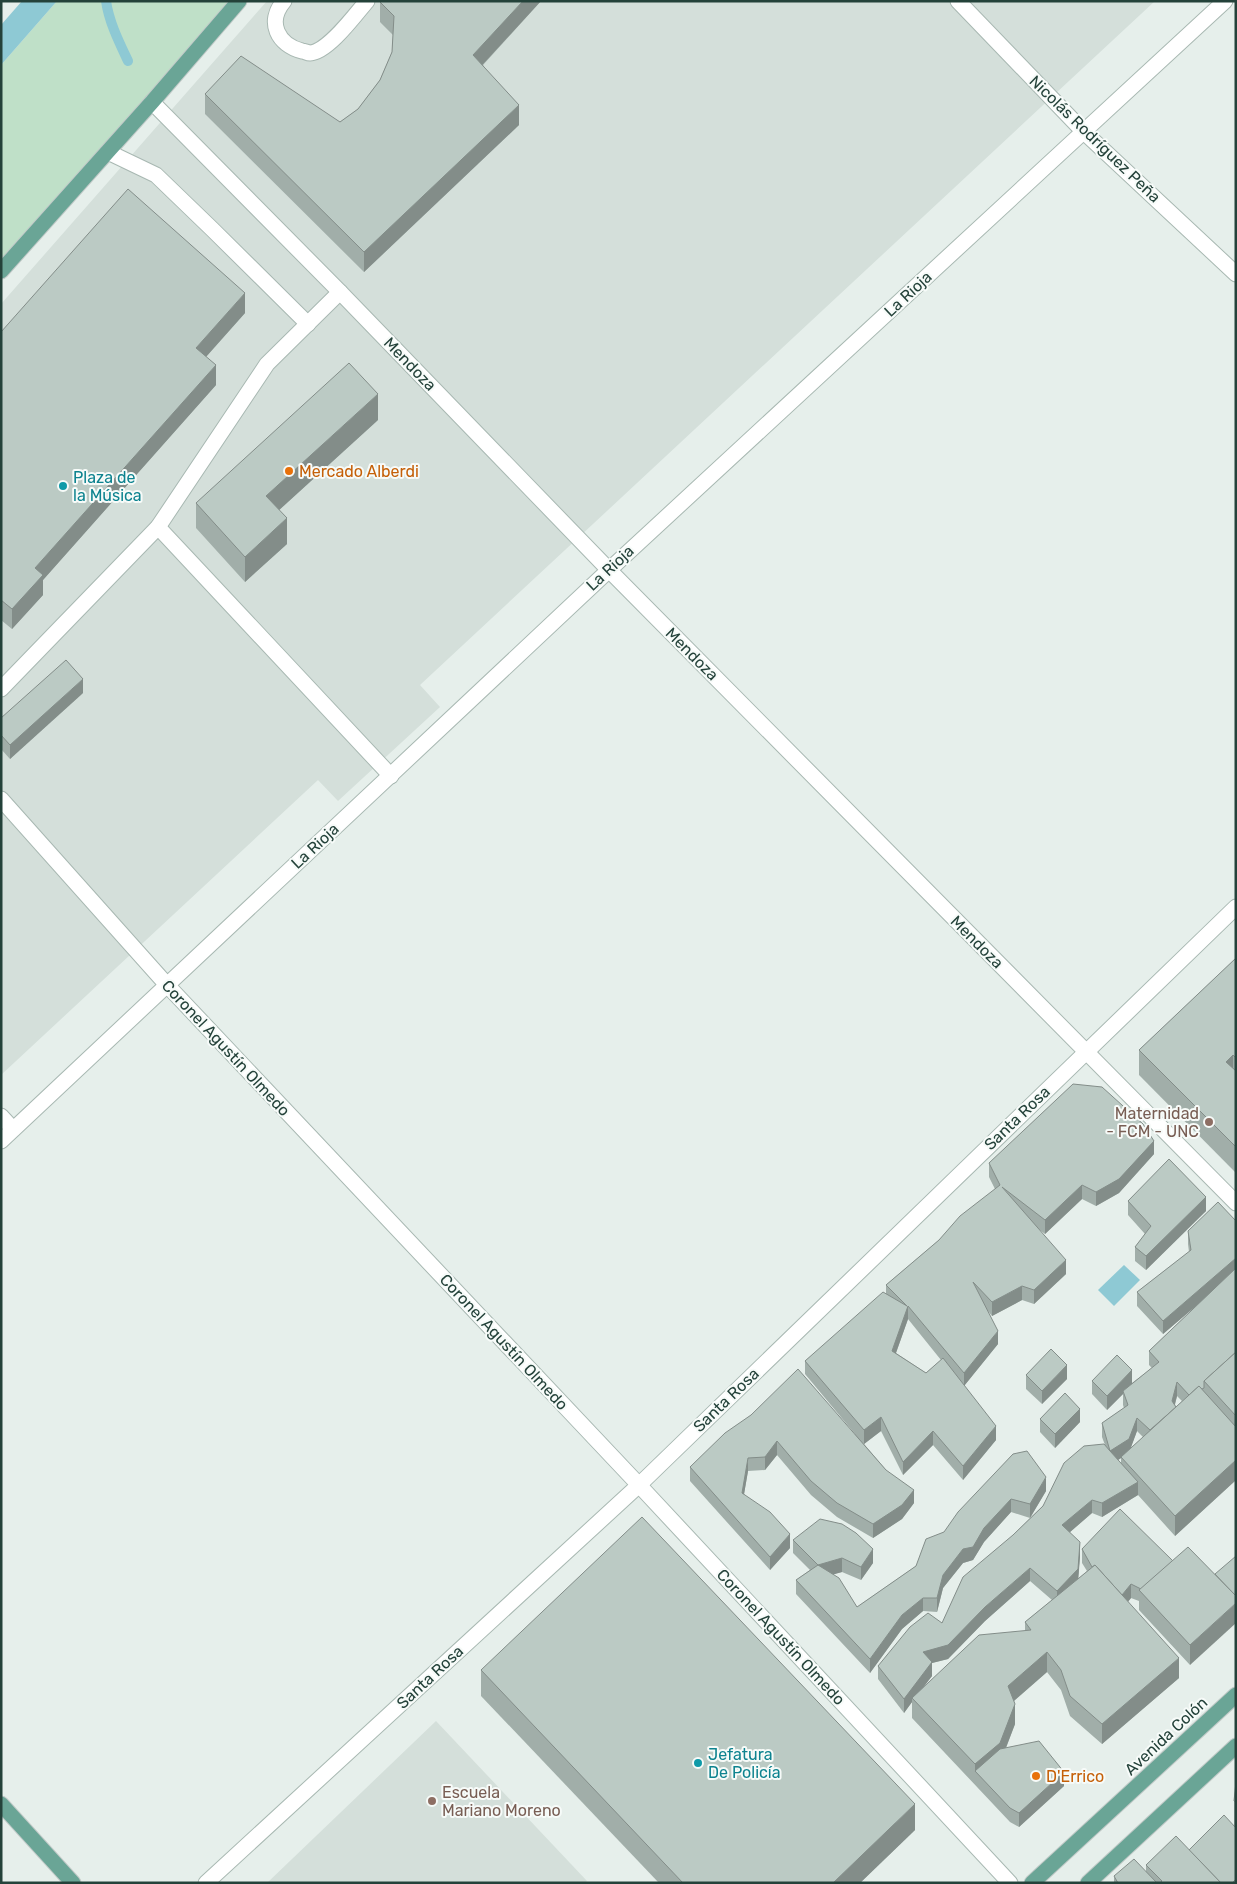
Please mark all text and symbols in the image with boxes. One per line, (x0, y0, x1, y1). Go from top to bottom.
street label: Nicolás Rodríguez Peña (1026, 71, 1164, 207)
street label: La Rioja (880, 267, 936, 321)
street label: Mendoza (380, 333, 440, 395)
place label: Mercado Alberdi (299, 462, 419, 481)
marker: Mercado Alberdi (283, 465, 295, 477)
place label: Plaza de la Música (73, 468, 142, 505)
marker: Plaza de la Música (57, 480, 69, 492)
street label: La Rioja (582, 541, 638, 595)
street label: Mendoza (662, 624, 722, 684)
street label: La Rioja (287, 819, 343, 873)
street label: Mendoza (947, 912, 1007, 972)
street label: Coronel Agustín Olmedo (158, 976, 294, 1120)
street label: Santa Rosa (980, 1082, 1054, 1154)
place label: Maternidad - FCM - UNC (1106, 1104, 1199, 1141)
marker: Maternidad - FCM - UNC (1203, 1116, 1215, 1128)
street label: Coronel Agustín Olmedo (436, 1270, 572, 1414)
street label: Santa Rosa (689, 1364, 763, 1436)
street label: Coronel Agustín Olmedo (713, 1565, 849, 1709)
street label: Santa Rosa (393, 1641, 467, 1713)
street label: Avenida Colón (1121, 1693, 1211, 1779)
place label: Jefatura De Policía (708, 1745, 781, 1782)
marker: Jefatura De Policía (692, 1757, 704, 1769)
place label: D'Errico (1046, 1767, 1104, 1786)
marker: D'Errico (1030, 1770, 1042, 1782)
place label: Escuela Mariano Moreno (442, 1783, 561, 1820)
marker: Escuela Mariano Moreno (426, 1795, 438, 1807)

